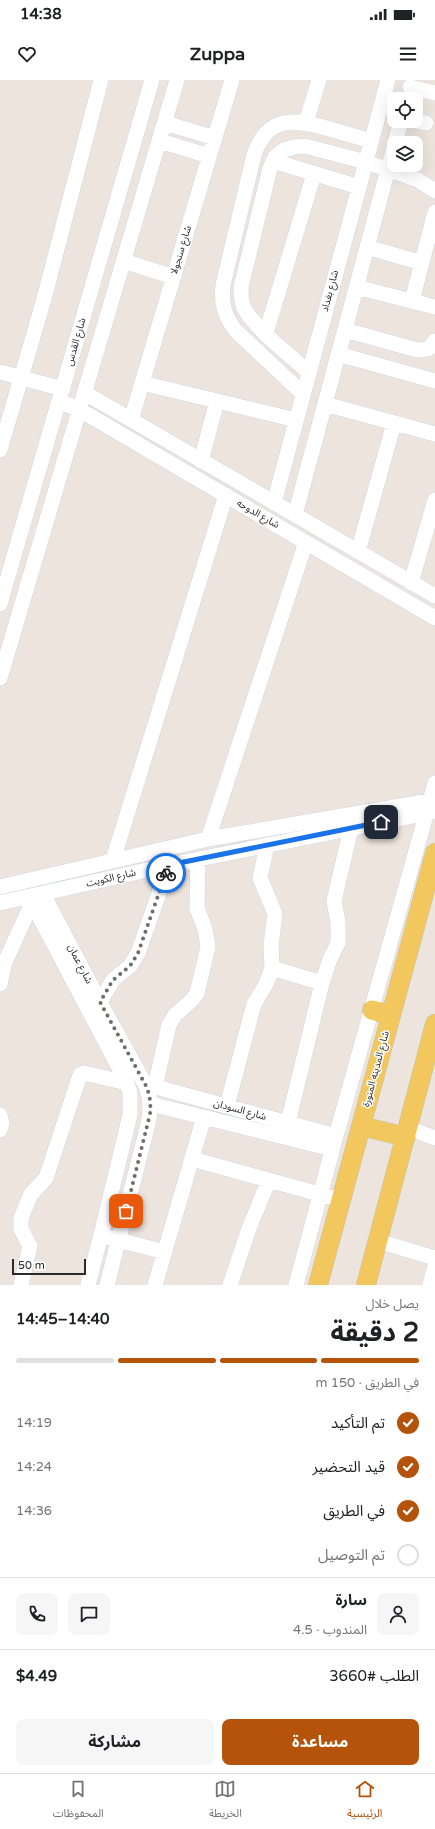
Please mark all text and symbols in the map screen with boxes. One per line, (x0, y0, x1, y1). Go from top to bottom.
text: 14:38 (20, 5, 62, 23)
icon: heart (16, 43, 38, 65)
text: Zuppa (190, 43, 245, 65)
icon: menu (397, 43, 419, 65)
map controls (387, 92, 423, 172)
button: locate (387, 92, 423, 128)
button: layers (387, 136, 423, 172)
street label: شارع سنجولا (168, 224, 195, 276)
street label: شارع بغداد (319, 269, 342, 313)
street label: شارع القدس (63, 316, 90, 368)
street label: شارع الدوحه (234, 497, 282, 532)
pin (364, 805, 398, 839)
icon: home (370, 811, 392, 833)
courier (146, 853, 186, 893)
icon: bike (155, 862, 177, 884)
street label: شارع الكويت (85, 866, 137, 891)
street label: شارع عمان (64, 942, 95, 986)
street label: شارع المدينه المنورة (360, 1029, 393, 1109)
street label: شارع السودان (212, 1097, 268, 1124)
pin (109, 1194, 143, 1228)
icon: bag (115, 1200, 137, 1222)
scale bar (12, 1257, 86, 1276)
text: 50 m (18, 1259, 45, 1272)
text: يصل خلال (365, 1296, 419, 1312)
text: 14:40–14:45 (16, 1310, 109, 1328)
text: 2 دقيقة (330, 1317, 419, 1348)
text: في الطريق · 150 m (315, 1375, 419, 1391)
icon: check (397, 1412, 419, 1434)
text: تم التأكيد (331, 1414, 385, 1432)
text: 14:19 (16, 1415, 52, 1431)
icon: check (397, 1456, 419, 1478)
text: قيد التحضير (312, 1458, 385, 1476)
text: 14:24 (16, 1459, 52, 1475)
icon: check (397, 1500, 419, 1522)
text: في الطريق (323, 1502, 385, 1520)
text: 14:36 (16, 1503, 52, 1519)
text: تم التوصيل (318, 1546, 385, 1564)
text: سارة (335, 1591, 367, 1609)
button: phone (16, 1593, 58, 1635)
button: chat (68, 1593, 110, 1635)
button: person (377, 1593, 419, 1635)
text: المندوب · 4.5 (293, 1622, 367, 1638)
text: $4.49 (16, 1667, 57, 1685)
text: الطلب #3660 (329, 1667, 419, 1685)
button: مشاركة (16, 1719, 214, 1765)
button: مساعدة (222, 1719, 419, 1765)
tab: المحفوظات (53, 1778, 104, 1825)
tab: الخريطة (209, 1778, 242, 1825)
tab: الرئيسية (347, 1778, 382, 1825)

